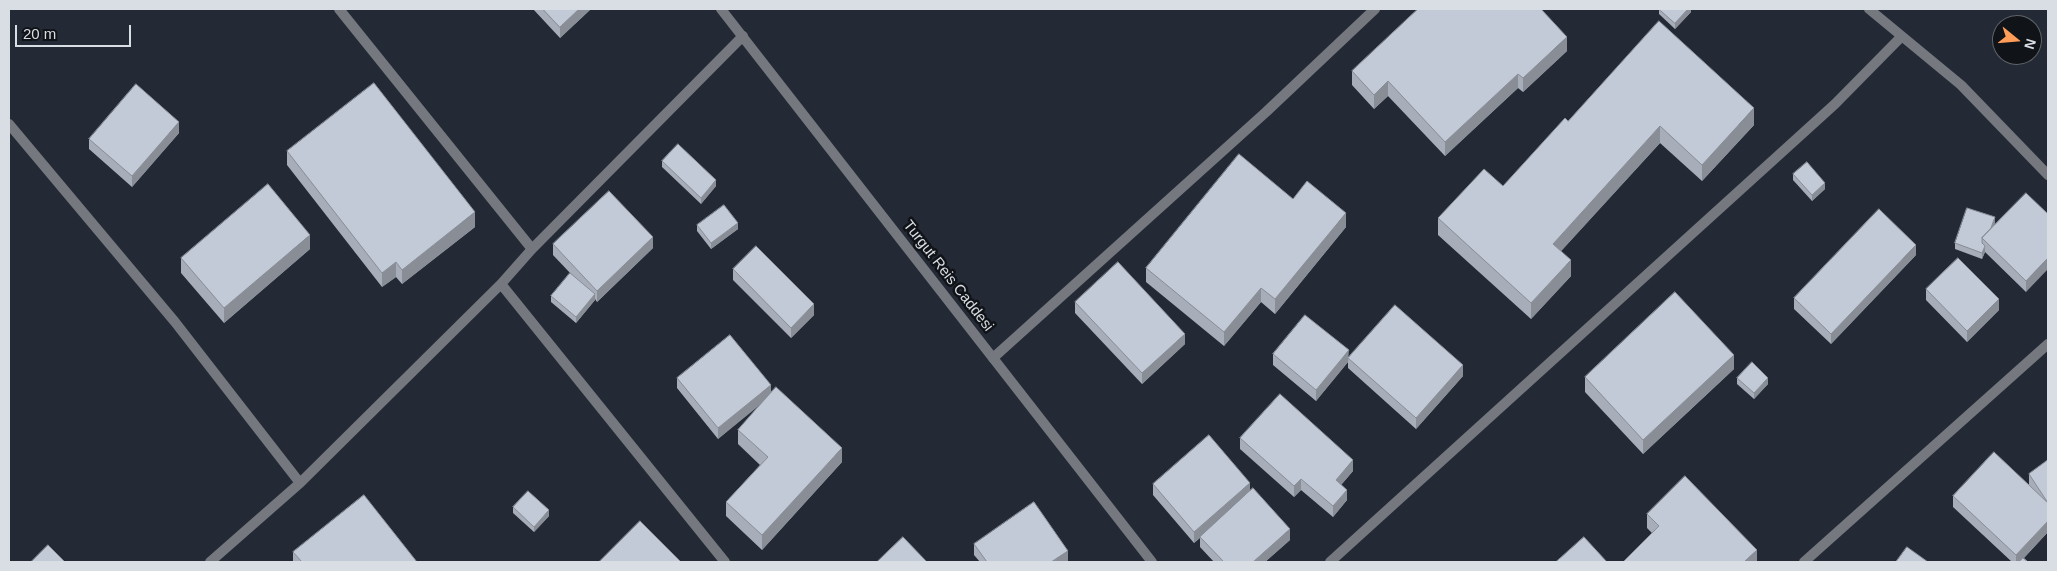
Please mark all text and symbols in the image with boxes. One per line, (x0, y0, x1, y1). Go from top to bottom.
scale bar (18, 15, 134, 47)
north arrow (1992, 15, 2042, 65)
text: 20 m (23, 25, 56, 42)
text: N (2021, 37, 2040, 51)
street label: Turgut Reis Caddesi (899, 217, 997, 335)

